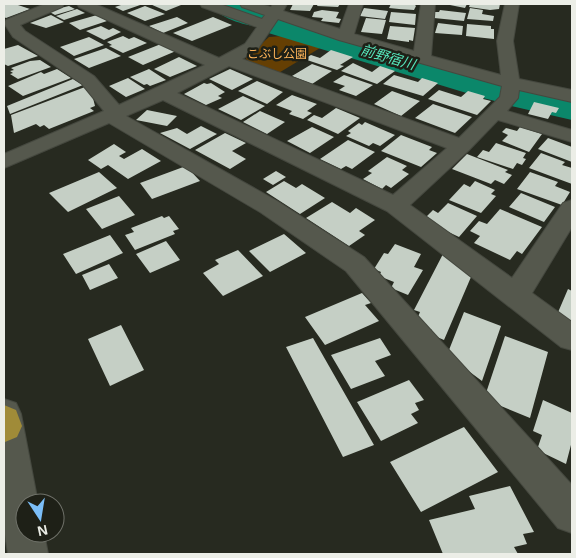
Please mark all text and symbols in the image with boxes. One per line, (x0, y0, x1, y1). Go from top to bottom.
water label: 前野宿川 (359, 42, 419, 73)
park label: こぶし公園 (247, 47, 307, 61)
north arrow (15, 493, 65, 543)
text: N (36, 522, 49, 540)

